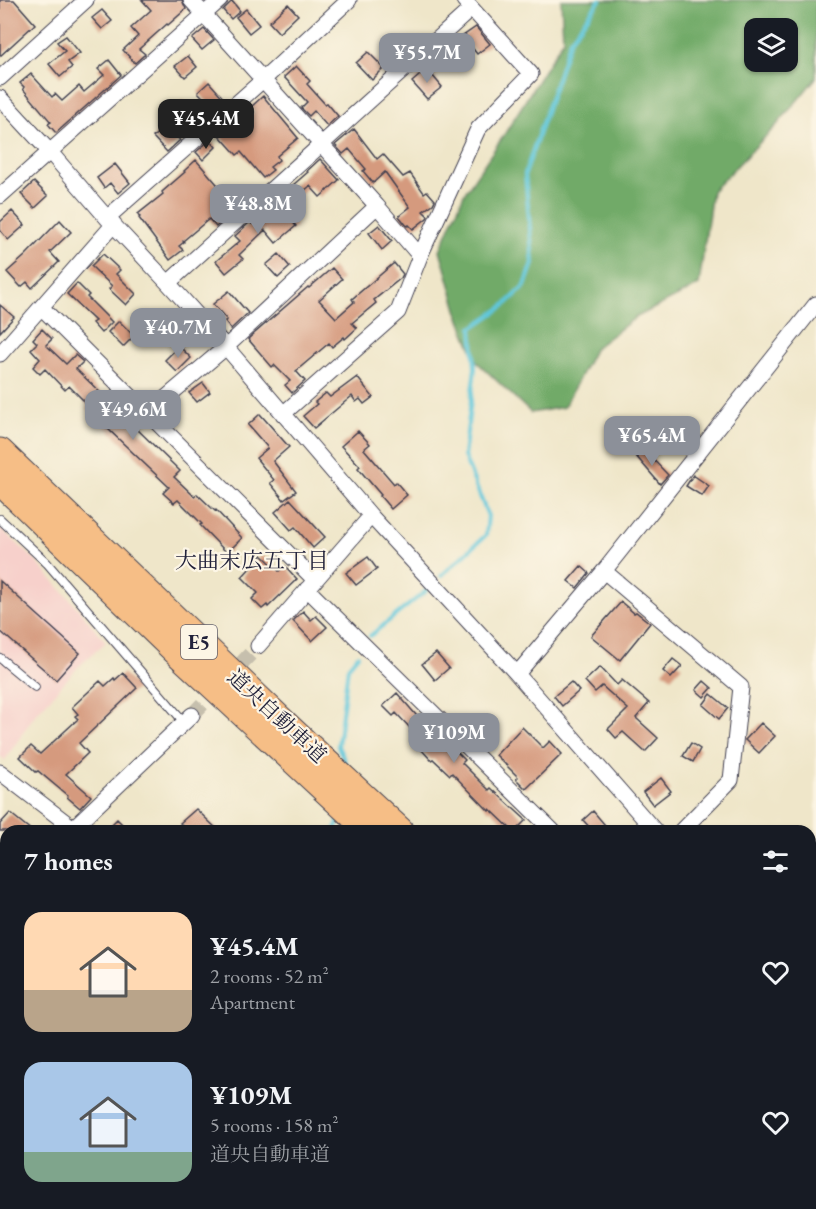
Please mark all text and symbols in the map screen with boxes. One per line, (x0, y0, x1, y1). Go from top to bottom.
map controls (744, 18, 798, 72)
button: layers (744, 18, 798, 72)
pin: ¥55.7M (378, 33, 476, 84)
text: ¥55.7M (393, 39, 461, 65)
pin: ¥45.4M (157, 99, 255, 150)
text: ¥45.4M (172, 105, 240, 131)
pin: ¥48.8M (209, 184, 307, 235)
text: ¥48.8M (224, 190, 292, 216)
pin: ¥40.7M (129, 308, 227, 359)
text: ¥40.7M (144, 314, 212, 340)
pin: ¥49.6M (84, 390, 182, 441)
text: ¥49.6M (99, 396, 167, 422)
pin: ¥65.4M (603, 416, 701, 467)
text: ¥65.4M (618, 422, 686, 448)
district label: 大曲末広五丁目 (175, 546, 329, 575)
road number: E5 (181, 625, 217, 659)
street label: 道央自動車道 (222, 663, 333, 768)
pin: ¥109M (412, 713, 496, 764)
text: ¥109M (422, 719, 486, 745)
text: 7 homes (24, 844, 113, 878)
icon: filters (759, 845, 792, 878)
text: ¥45.4M (210, 929, 299, 963)
icon: home (72, 936, 144, 1008)
icon: heart (759, 956, 792, 989)
text: 2 rooms · 52 m² (210, 963, 329, 989)
text: Apartment (210, 989, 295, 1015)
text: ¥109M (210, 1078, 292, 1112)
icon: home (72, 1086, 144, 1158)
icon: heart (759, 1106, 792, 1139)
text: 5 rooms · 158 m² (210, 1112, 338, 1138)
text: 道央自動車道 (210, 1141, 330, 1167)

